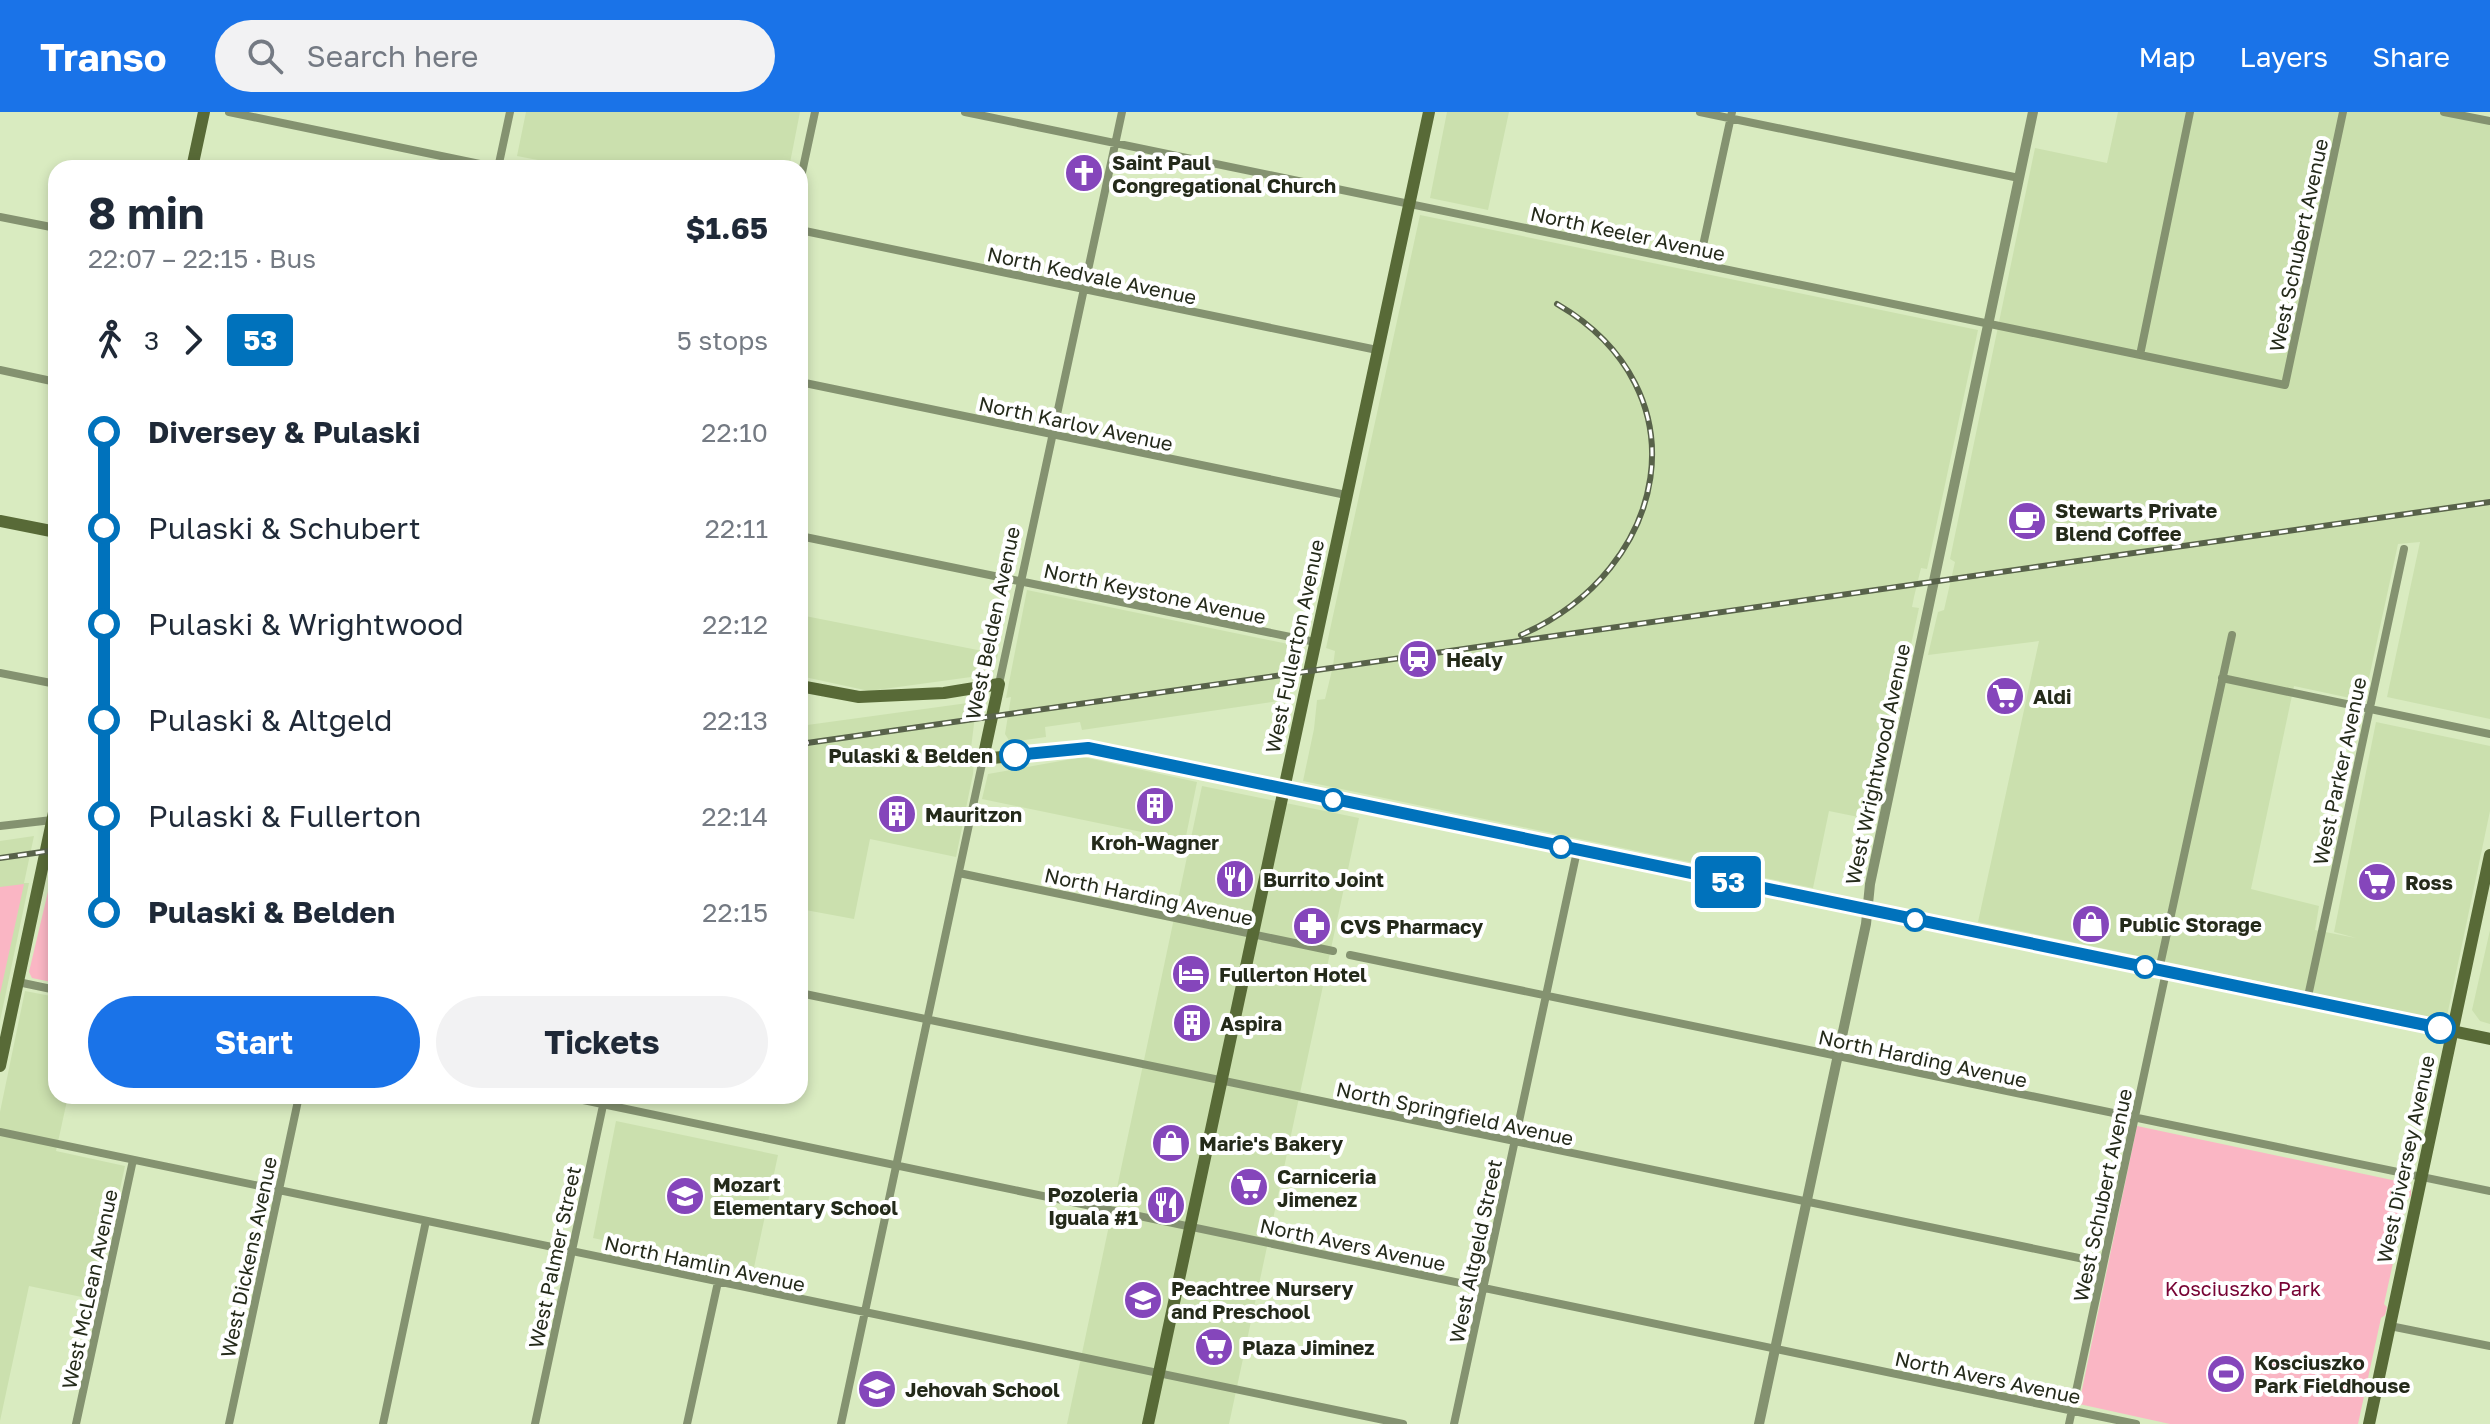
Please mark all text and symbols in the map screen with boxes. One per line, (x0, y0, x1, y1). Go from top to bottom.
search box (215, 20, 775, 92)
text: Transo (40, 34, 167, 79)
icon: search (243, 34, 287, 78)
text: Search here (307, 38, 478, 74)
text: Map (2138, 40, 2196, 73)
text: Layers (2240, 40, 2328, 73)
text: Share (2372, 40, 2450, 73)
street label: West Schubert Avenue (2264, 136, 2332, 354)
place label: Saint Paul Congregational Church (1112, 150, 1336, 197)
church icon: Saint Paul Congregational Church (1063, 152, 1105, 194)
text: 8 min (88, 186, 204, 239)
street label: North Keeler Avenue (1528, 201, 1728, 265)
text: $1.65 (686, 210, 768, 246)
street label: North Kedvale Avenue (985, 241, 1199, 309)
text: 22:07 – 22:15 · Bus (88, 243, 316, 274)
icon: walk (88, 318, 132, 362)
icon: forward (171, 318, 215, 362)
text: 53 (243, 323, 277, 356)
text: 3 (144, 325, 159, 356)
text: 5 stops (677, 325, 768, 356)
street label: North Karlov Avenue (977, 391, 1175, 455)
text: Diversey & Pulaski (148, 414, 421, 450)
text: 22:10 (701, 417, 768, 448)
place label: Stewarts Private Blend Coffee (2055, 498, 2218, 545)
cafe icon: Stewarts Private Blend Coffee (2006, 500, 2048, 542)
text: Pulaski & Schubert (148, 510, 421, 546)
text: 22:11 (705, 513, 768, 544)
street label: West Belden Avenue (960, 524, 1024, 722)
street label: West Fullerton Avenue (1260, 537, 1328, 755)
street label: North Keystone Avenue (1042, 558, 1268, 628)
text: Pulaski & Wrightwood (148, 606, 464, 642)
text: 22:12 (702, 609, 768, 640)
station icon: Healy (1397, 638, 1439, 680)
street label: West Wrightwood Avenue (1840, 641, 1914, 887)
place label: Healy (1446, 647, 1503, 671)
supermarket icon: Aldi (1984, 675, 2026, 717)
street label: West Parker Avenue (2307, 675, 2371, 867)
place label: Aldi (2033, 684, 2071, 708)
text: Pulaski & Altgeld (148, 702, 392, 738)
text: 22:13 (702, 705, 768, 736)
marker: Pulaski & Belden (1000, 740, 1030, 770)
place label: Pulaski & Belden (828, 743, 993, 767)
building icon: Kroh-Wagner (1134, 785, 1176, 827)
unlabelled marker (1322, 789, 1344, 811)
building icon: Mauritzon (876, 793, 918, 835)
text: Pulaski & Fullerton (148, 798, 421, 834)
text: 22:14 (702, 801, 768, 832)
place label: Mauritzon (925, 802, 1022, 826)
place label: Kroh-Wagner (1091, 830, 1219, 854)
unlabelled marker (1550, 836, 1572, 858)
line badge: 53 (1692, 856, 1764, 908)
restaurant icon: Burrito Joint (1214, 858, 1256, 900)
supermarket icon: Ross (2356, 861, 2398, 903)
street label: North Harding Avenue (1042, 862, 1256, 930)
text: 53 (1711, 865, 1745, 898)
place label: Burrito Joint (1263, 867, 1384, 891)
place label: Ross (2405, 870, 2453, 894)
text: Pulaski & Belden (148, 894, 395, 930)
text: 22:15 (702, 897, 768, 928)
shop icon: Public Storage (2070, 903, 2112, 945)
pharmacy icon: CVS Pharmacy (1291, 905, 1333, 947)
unlabelled marker (1904, 909, 1926, 931)
place label: Public Storage (2119, 912, 2262, 936)
place label: CVS Pharmacy (1340, 914, 1483, 938)
hotel icon: Fullerton Hotel (1170, 953, 1212, 995)
unlabelled marker (2134, 956, 2156, 978)
place label: Fullerton Hotel (1219, 962, 1367, 986)
button: Start (88, 996, 420, 1088)
button: Tickets (436, 996, 768, 1088)
building icon: Aspira (1171, 1002, 1213, 1044)
place label: Aspira (1220, 1011, 1282, 1035)
unlabelled marker (2425, 1013, 2455, 1043)
street label: North Harding Avenue (1816, 1024, 2030, 1092)
street label: West Diversey Avenue (2371, 1053, 2439, 1265)
street label: North Springfield Avenue (1334, 1076, 1576, 1150)
street label: West Schubert Avenue (2068, 1086, 2136, 1304)
shop icon: Marie's Bakery (1150, 1122, 1192, 1164)
place label: Marie's Bakery (1199, 1131, 1343, 1155)
street label: West Dickens Avenue (215, 1154, 281, 1360)
street label: West Altgeld Street (1444, 1157, 1506, 1345)
street label: West Palmer Street (523, 1164, 585, 1350)
place label: Carniceria Jimenez (1277, 1164, 1376, 1211)
supermarket icon: Carniceria Jimenez (1228, 1166, 1270, 1208)
place label: Mozart Elementary School (713, 1172, 898, 1219)
school or university icon: Mozart Elementary School (664, 1175, 706, 1217)
place label: Pozoleria Iguala #1 (1047, 1182, 1138, 1229)
restaurant icon: Pozoleria Iguala #1 (1145, 1184, 1187, 1226)
street label: West McLean Avenue (56, 1187, 122, 1391)
street label: North Avers Avenue (1258, 1213, 1448, 1275)
street label: North Hamlin Avenue (602, 1230, 808, 1296)
place label: Peachtree Nursery and Preschool (1171, 1276, 1354, 1323)
park label: Kosciuszko Park (2165, 1276, 2321, 1300)
school or university icon: Peachtree Nursery and Preschool (1122, 1279, 1164, 1321)
supermarket icon: Plaza Jiminez (1193, 1326, 1235, 1368)
place label: Plaza Jiminez (1242, 1335, 1374, 1359)
street label: North Avers Avenue (1893, 1346, 2083, 1408)
place label: Kosciuszko Park Fieldhouse (2254, 1350, 2410, 1397)
sports icon: Kosciuszko Park Fieldhouse (2205, 1353, 2247, 1395)
school or university icon: Jehovah School (856, 1368, 898, 1410)
place label: Jehovah School (905, 1377, 1060, 1401)

